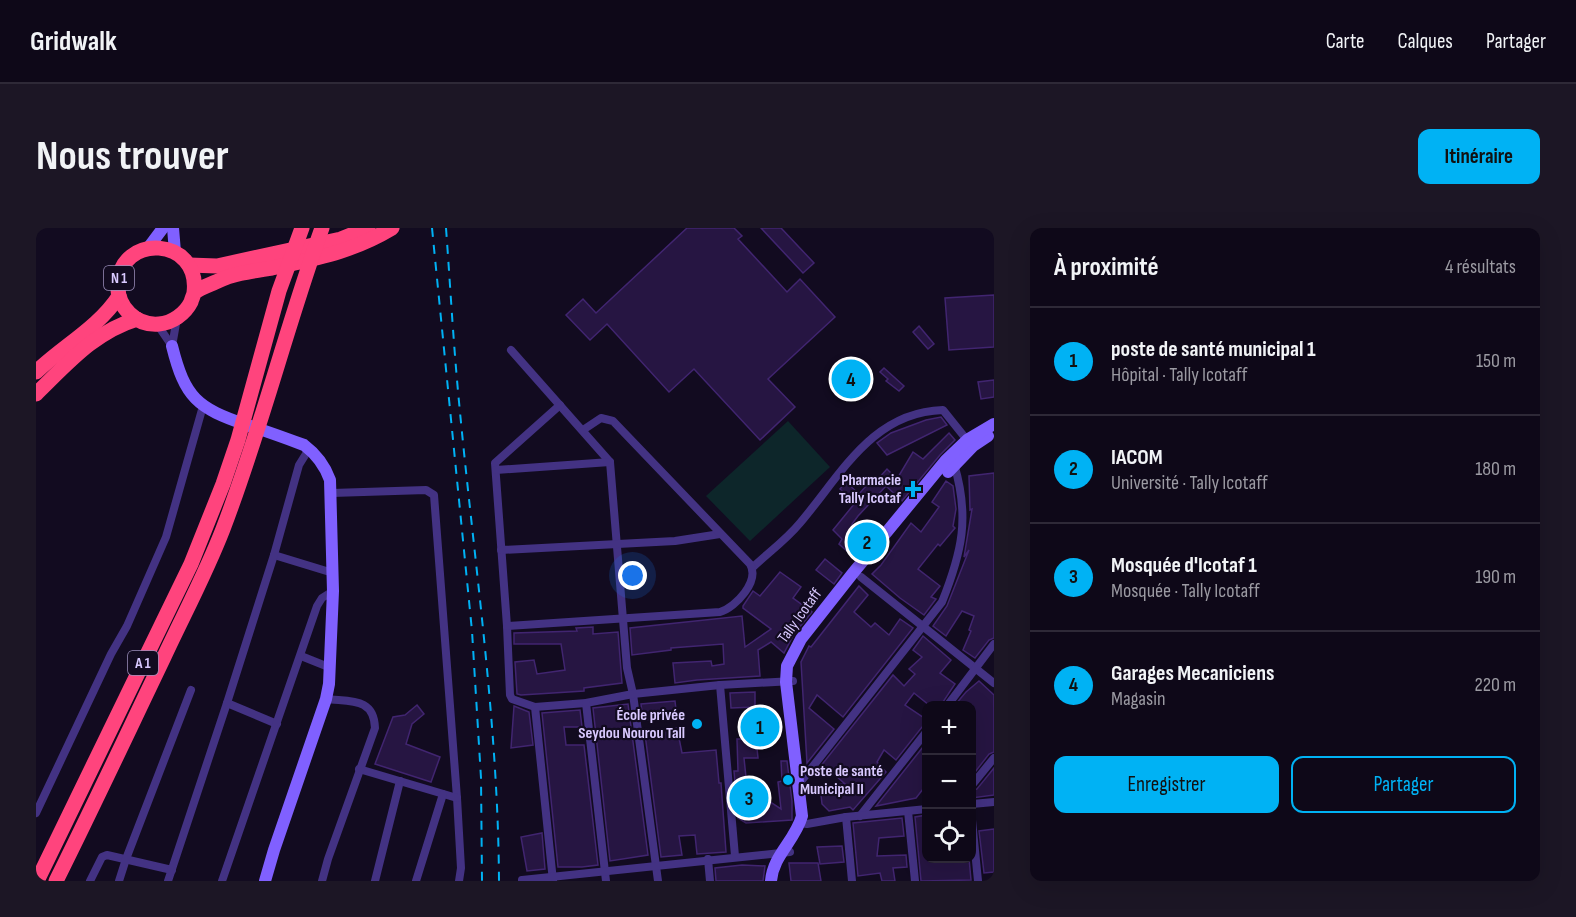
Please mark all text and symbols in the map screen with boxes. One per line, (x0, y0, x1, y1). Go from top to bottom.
text: Gridwalk (30, 25, 117, 58)
text: Carte (1326, 29, 1365, 54)
text: Calques (1398, 29, 1453, 54)
text: Partager (1486, 29, 1546, 54)
button: Itinéraire (1418, 129, 1540, 184)
text: Nous trouver (36, 131, 229, 182)
text: À proximité (1054, 252, 1159, 283)
text: 4 résultats (1445, 255, 1516, 279)
road number: N 1 (104, 266, 134, 290)
text: poste de santé municipal 1 (1111, 336, 1316, 363)
text: 1 (1070, 349, 1077, 373)
text: 150 m (1476, 349, 1516, 373)
pin: 4 (832, 356, 870, 402)
text: Hôpital · Tally Icotaff (1111, 363, 1248, 387)
text: IACOM (1111, 444, 1163, 471)
text: 2 (1069, 457, 1078, 481)
text: 180 m (1475, 457, 1516, 481)
place label: Pharmacie Tally Icotaf (839, 471, 902, 508)
text: Université · Tally Icotaff (1111, 471, 1268, 495)
marker: Pharmacie Tally Icotaf (906, 482, 920, 496)
pin: 2 (848, 520, 886, 564)
text: Mosquée d'Icotaf 1 (1111, 552, 1257, 579)
your location (618, 561, 647, 590)
text: 3 (1069, 565, 1078, 589)
text: 190 m (1475, 565, 1516, 589)
text: Mosquée · Tally Icotaff (1111, 579, 1260, 603)
street label: Tally Icotaff (774, 584, 827, 647)
road number: A 1 (128, 651, 158, 675)
text: Garages Mecaniciens (1111, 660, 1274, 687)
text: 4 (1069, 673, 1078, 697)
text: 220 m (1475, 673, 1516, 697)
text: Magasin (1111, 687, 1165, 711)
map controls (922, 701, 976, 863)
button: + (922, 701, 976, 755)
pin: 1 (740, 704, 780, 750)
place label: École privée Seydou Nourou Tall (578, 706, 685, 743)
marker: École privée Seydou Nourou Tall (690, 717, 704, 731)
button: − (922, 755, 976, 809)
button: Enregistrer (1054, 756, 1279, 813)
button: Partager (1291, 756, 1516, 813)
place label: Poste de santé Municipal II (800, 762, 883, 799)
marker: Poste de santé Municipal II (781, 773, 795, 787)
pin: 3 (730, 776, 768, 820)
button: locate (922, 809, 976, 863)

